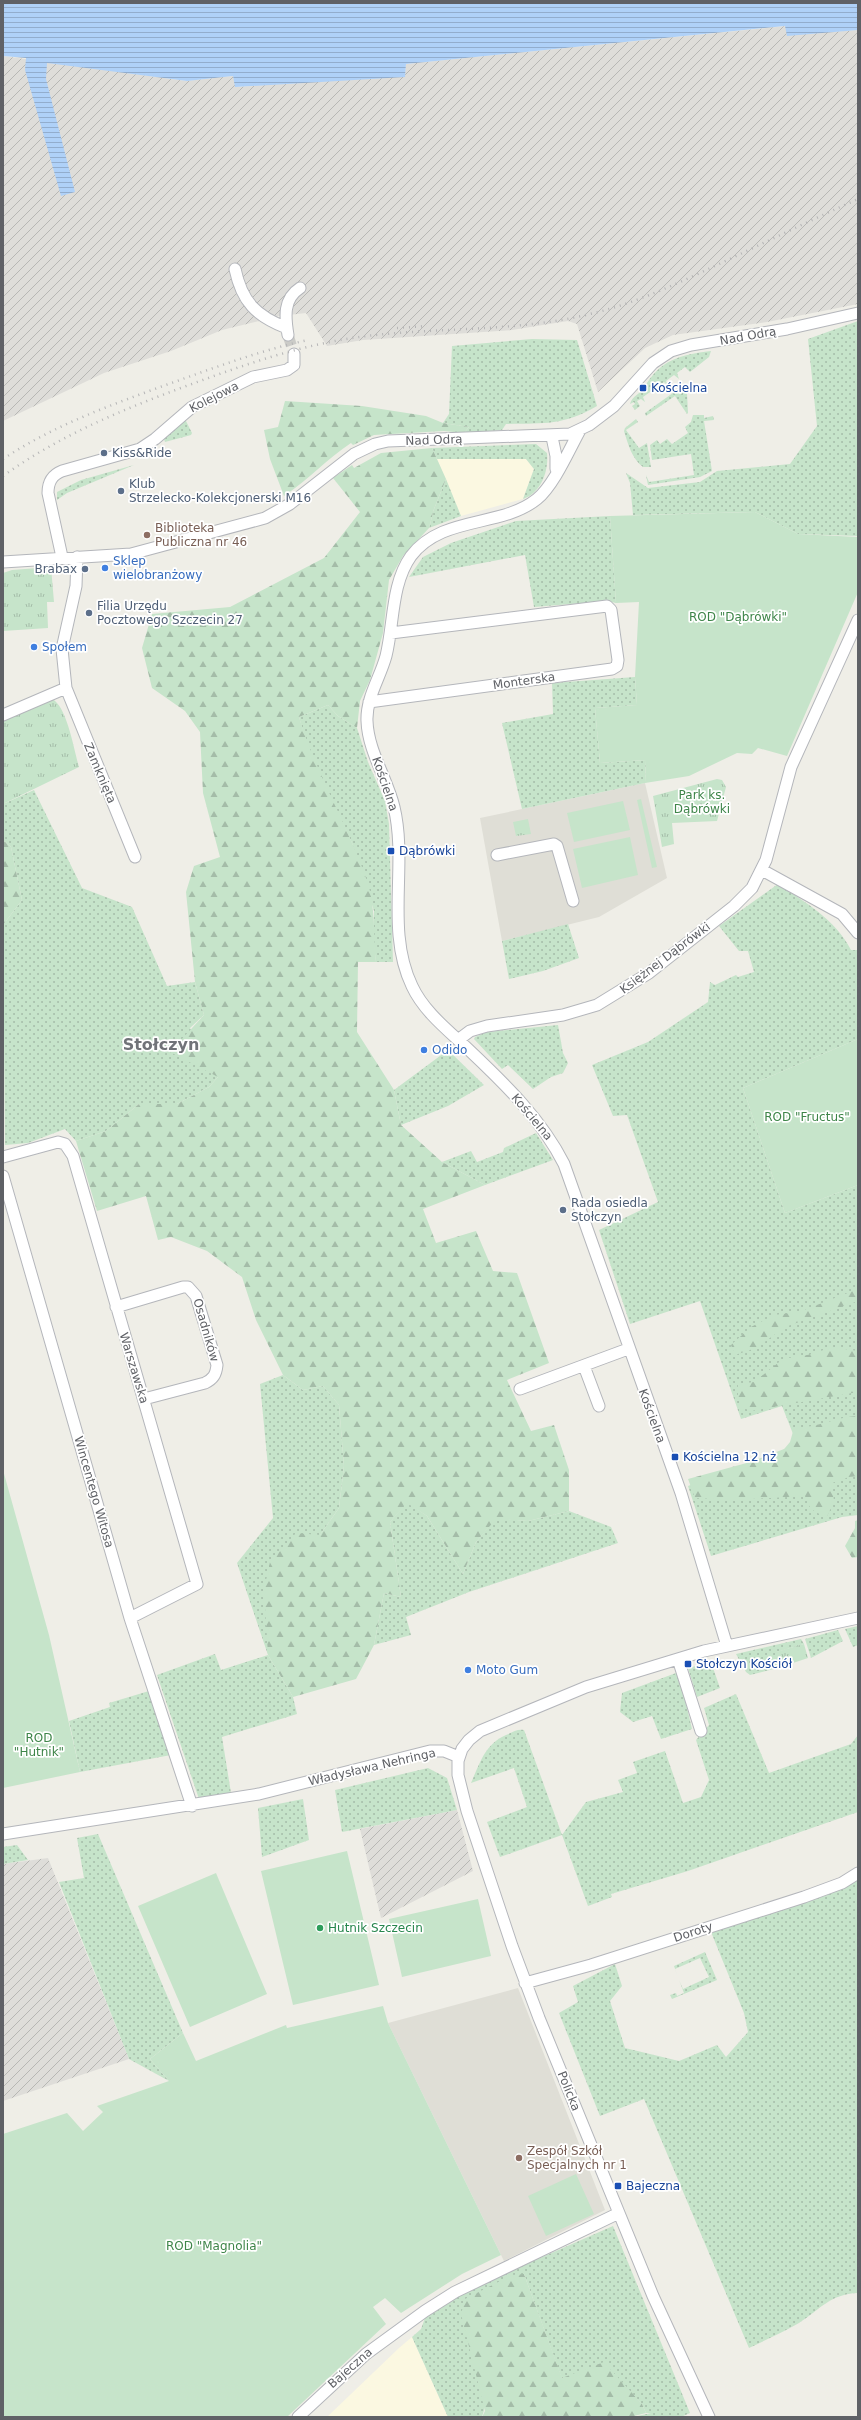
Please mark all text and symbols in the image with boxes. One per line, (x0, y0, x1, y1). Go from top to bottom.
street label: Nad Odrą (719, 324, 777, 348)
street label: Kolejowa (187, 379, 241, 415)
place label: Kościelna (651, 381, 707, 395)
marker: Kościelna (638, 383, 648, 393)
street label: Nad Odrą (405, 432, 463, 448)
place label: Kiss&Ride (112, 446, 172, 460)
marker: Kiss&Ride (99, 448, 109, 458)
place label: Klub Strzelecko-Kolekcjonerski M16 (129, 477, 311, 505)
marker: Klub Strzelecko-Kolekcjonerski M16 (116, 486, 126, 496)
place label: Biblioteka Publiczna nr 46 (155, 521, 247, 549)
marker: Biblioteka Publiczna nr 46 (142, 530, 152, 540)
place label: Sklep wielobranżowy (113, 554, 202, 582)
place label: Brabax (34, 562, 77, 576)
marker: Sklep wielobranżowy (100, 563, 110, 573)
marker: Brabax (80, 564, 90, 574)
place label: Filia Urzędu Pocztowego Szczecin 27 (97, 599, 243, 627)
marker: Filia Urzędu Pocztowego Szczecin 27 (84, 608, 94, 618)
park label: ROD "Dąbrówki" (689, 610, 787, 624)
place label: Społem (42, 640, 87, 654)
marker: Społem (29, 642, 39, 652)
street label: Monterska (492, 670, 556, 692)
street label: Zamknięta (81, 741, 119, 805)
street label: Kościelna (369, 755, 401, 813)
park label: Park ks. Dąbrówki (674, 788, 730, 816)
place label: Dąbrówki (399, 844, 455, 858)
marker: Dąbrówki (386, 846, 396, 856)
street label: Księżnej Dąbrówki (617, 919, 713, 997)
district label: Stołczyn (123, 1035, 199, 1054)
place label: Odido (432, 1043, 467, 1057)
marker: Odido (419, 1045, 429, 1055)
street label: Kościelna (508, 1091, 556, 1143)
park label: ROD "Fructus" (764, 1110, 850, 1124)
place label: Rada osiedla Stołczyn (571, 1196, 648, 1224)
marker: Rada osiedla Stołczyn (558, 1205, 568, 1215)
street label: Osadników (190, 1297, 222, 1363)
street label: Warszawska (117, 1331, 151, 1405)
street label: Kościelna (636, 1387, 668, 1445)
street label: Wincentego Witosa (71, 1435, 117, 1549)
place label: Kościelna 12 nż (683, 1450, 776, 1464)
marker: Kościelna 12 nż (670, 1452, 680, 1462)
place label: Stołczyn Kościół (696, 1657, 793, 1671)
marker: Stołczyn Kościół (683, 1659, 693, 1669)
place label: Moto Gum (476, 1663, 538, 1677)
marker: Moto Gum (463, 1665, 473, 1675)
park label: ROD "Hutnik" (14, 1731, 64, 1759)
street label: Władysława Nehringa (307, 1746, 437, 1788)
street label: Doroty (672, 1919, 714, 1945)
place label: Hutnik Szczecin (328, 1921, 423, 1935)
marker: Hutnik Szczecin (315, 1923, 325, 1933)
street label: Policka (555, 2069, 583, 2113)
place label: Zespół Szkół Specjalnych nr 1 (527, 2144, 627, 2172)
marker: Zespół Szkół Specjalnych nr 1 (514, 2153, 524, 2163)
place label: Bajeczna (626, 2179, 680, 2193)
marker: Bajeczna (613, 2181, 623, 2191)
park label: ROD "Magnolia" (166, 2239, 262, 2253)
street label: Bajeczna (325, 2345, 375, 2391)

